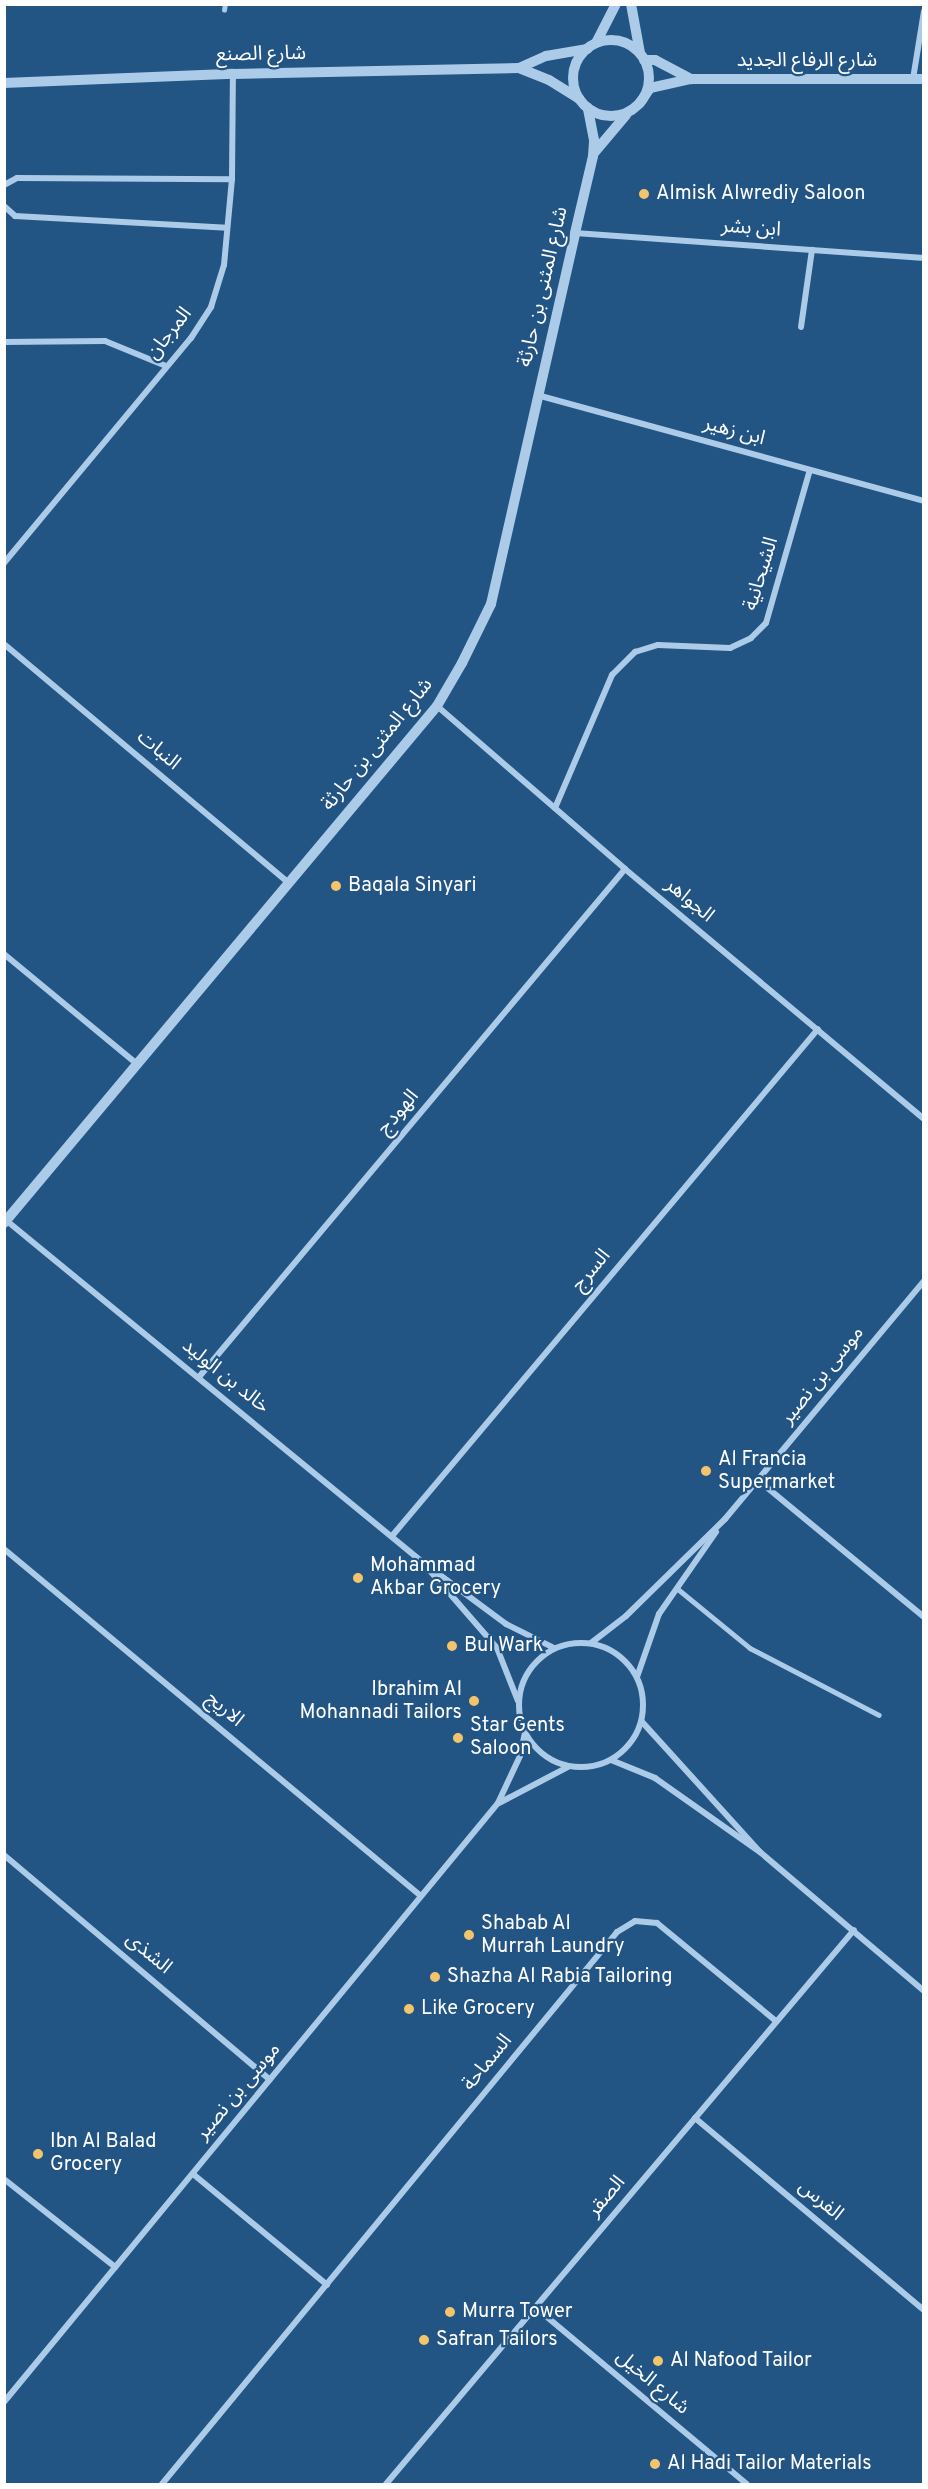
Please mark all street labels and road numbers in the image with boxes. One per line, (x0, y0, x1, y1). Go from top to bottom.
street label: شارع الصنع (216, 42, 306, 68)
street label: شارع الرفاع الجديد (737, 49, 877, 73)
street label: شارع المثنى بن حارثة (514, 205, 574, 369)
street label: ابن بشر (720, 215, 782, 243)
street label: المرجان (142, 303, 198, 365)
street label: ابن زهير (701, 412, 767, 452)
street label: الشيحانية (739, 534, 785, 614)
street label: شارع المثنى بن حارثة (317, 674, 439, 816)
street label: النبات (131, 726, 185, 776)
street label: الجواهر (660, 874, 718, 928)
street label: الهودج (373, 1085, 425, 1141)
street label: السرج (567, 1245, 617, 1297)
street label: موسى بن نصير (776, 1322, 870, 1430)
street label: خالد بن الوليد (176, 1334, 274, 1420)
street label: الاريج (200, 1687, 248, 1733)
street label: الشذى (120, 1928, 176, 1980)
street label: السماحة (458, 2030, 518, 2096)
street label: موسى بن نصير (191, 2039, 287, 2145)
street label: الصقر (583, 2171, 631, 2223)
street label: الفرس (793, 2175, 847, 2227)
street label: شارع الخيل (610, 2345, 694, 2421)

